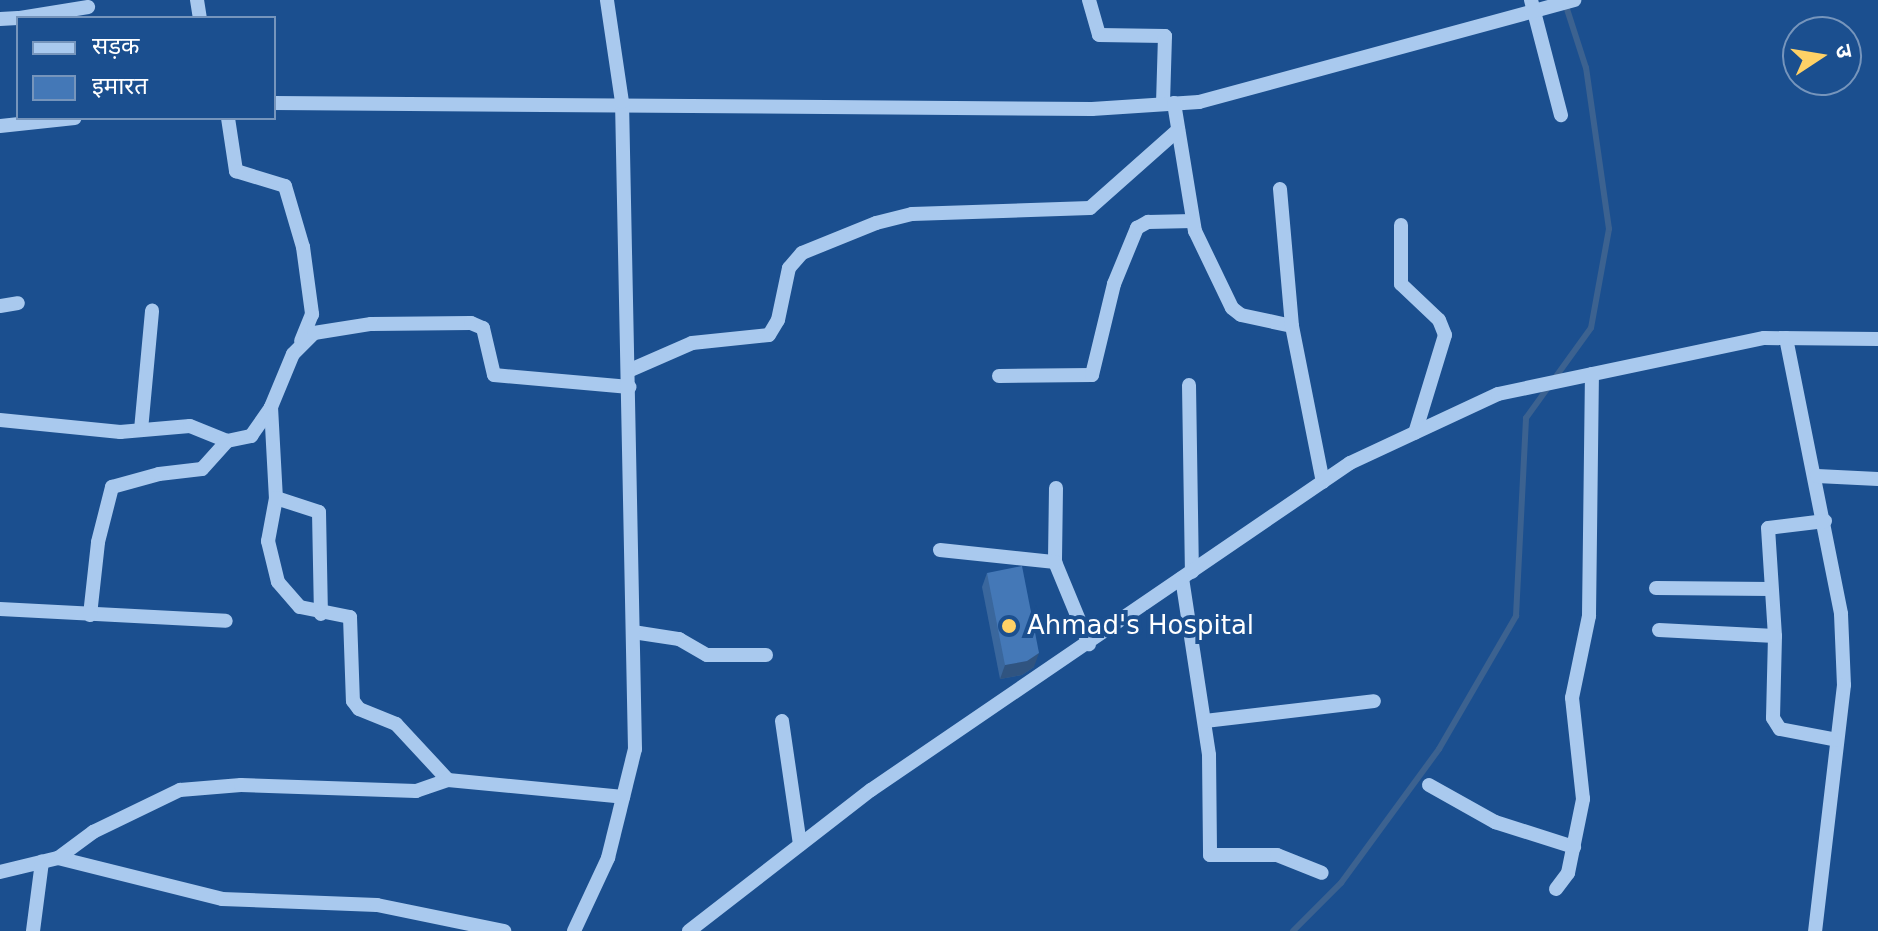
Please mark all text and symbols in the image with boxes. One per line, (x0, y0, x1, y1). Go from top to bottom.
legend (16, 16, 276, 120)
north arrow (1782, 16, 1862, 96)
text: सड़क (92, 32, 140, 60)
text: उ (1830, 42, 1858, 60)
text: इमारत (92, 72, 148, 100)
place label: Ahmad's Hospital (1027, 610, 1254, 642)
marker: Ahmad's Hospital (998, 615, 1020, 637)

